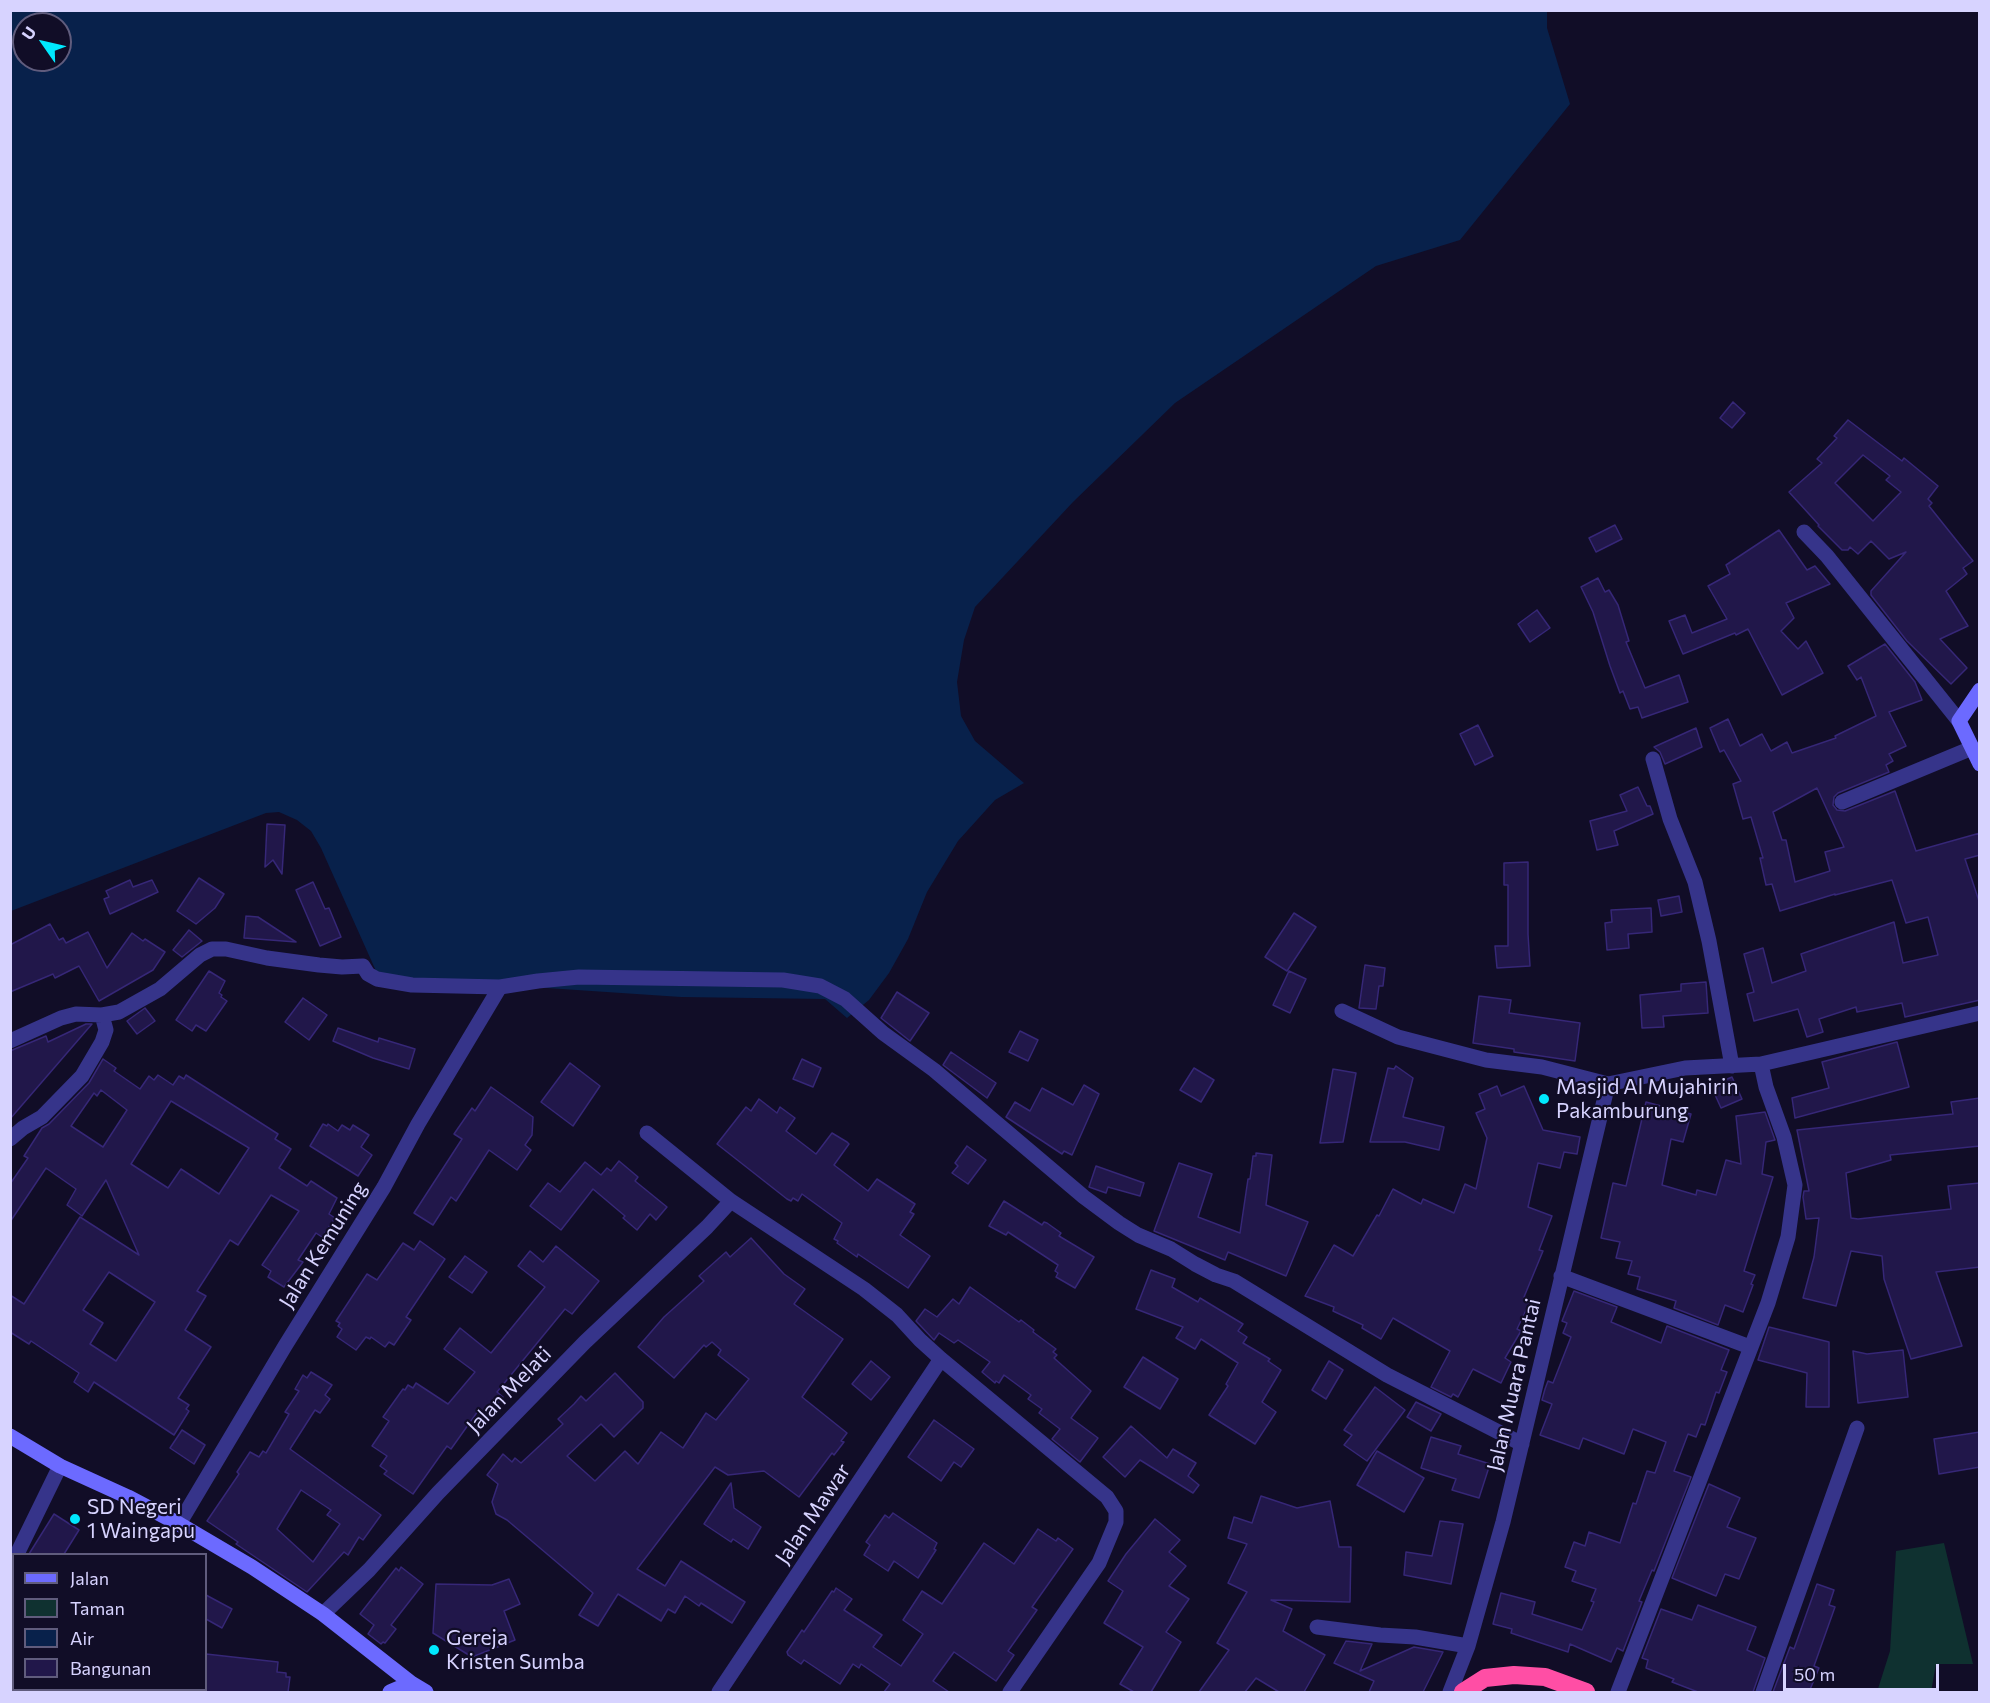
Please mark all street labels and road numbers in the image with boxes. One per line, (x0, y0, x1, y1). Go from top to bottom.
street label: Jalan Kemuning (274, 1177, 372, 1313)
street label: Jalan Muara Pantai (1482, 1296, 1546, 1474)
street label: Jalan Melati (461, 1341, 557, 1439)
street label: Jalan Mawar (770, 1459, 856, 1569)

